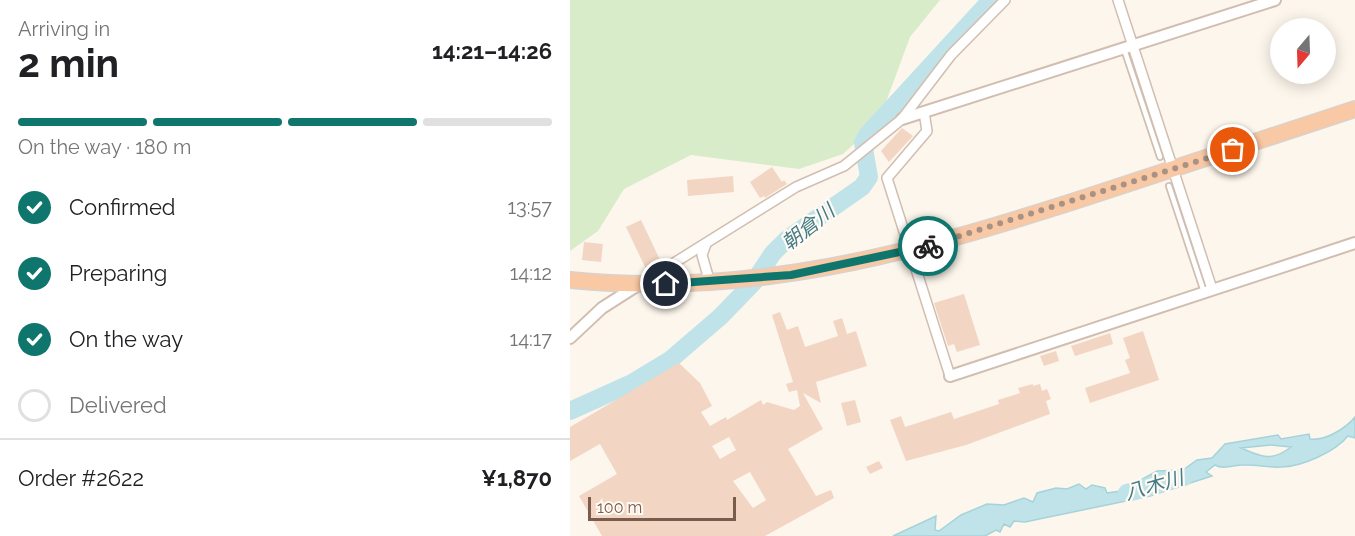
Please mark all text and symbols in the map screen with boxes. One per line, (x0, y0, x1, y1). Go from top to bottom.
text: Arriving in (18, 17, 110, 41)
north arrow (1270, 18, 1336, 84)
map controls (1270, 18, 1336, 84)
text: 14:21–14:26 (432, 38, 552, 64)
text: 2 min (18, 40, 119, 86)
pin (1207, 124, 1258, 175)
icon: bag (1216, 133, 1249, 166)
text: On the way · 180 m (18, 135, 191, 159)
icon: check (18, 191, 51, 224)
text: Confirmed (69, 194, 176, 220)
text: 13:57 (507, 195, 552, 219)
water label: 朝倉川 (777, 198, 841, 255)
courier (898, 216, 958, 276)
icon: bike (912, 230, 945, 263)
icon: check (18, 257, 51, 290)
pin (640, 258, 691, 309)
text: Preparing (69, 260, 167, 286)
text: 14:12 (510, 261, 552, 285)
icon: home (649, 267, 682, 300)
icon: check (18, 323, 51, 356)
text: On the way (69, 326, 183, 352)
text: 14:17 (510, 327, 552, 351)
text: Delivered (69, 392, 167, 418)
text: Order #2622 (18, 465, 144, 491)
text: ¥1,870 (481, 465, 552, 491)
water label: 八木川 (1122, 465, 1188, 505)
scale bar (588, 494, 736, 522)
text: 100 m (597, 498, 642, 517)

